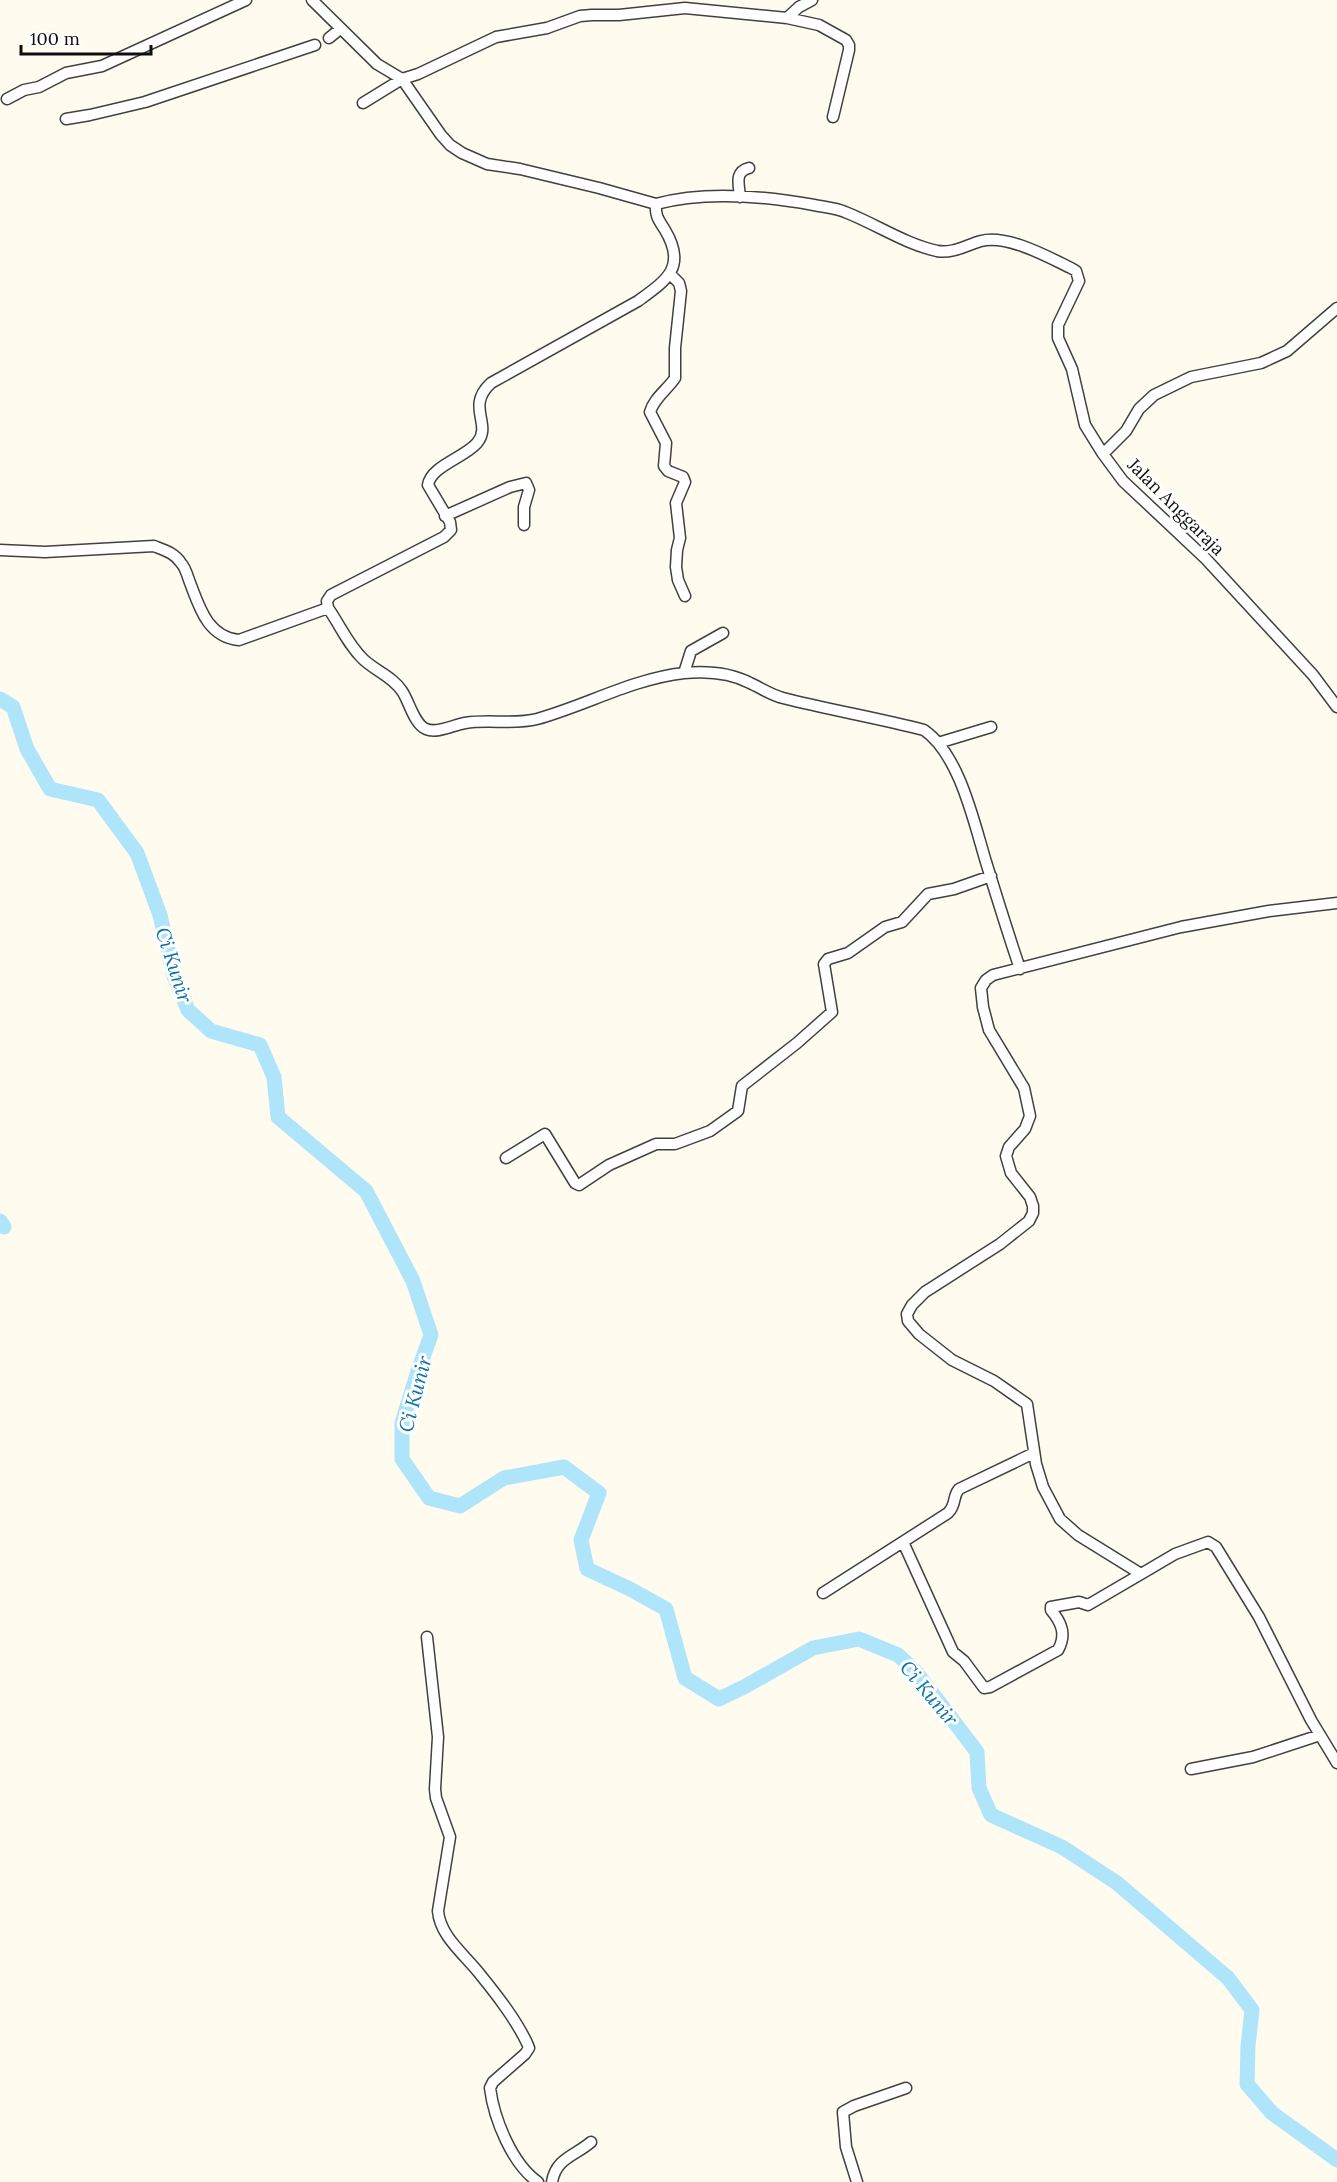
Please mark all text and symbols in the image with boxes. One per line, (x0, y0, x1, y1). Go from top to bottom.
scale bar (21, 18, 152, 56)
text: 100 m (30, 27, 80, 50)
street label: Jalan Anggaraja (1122, 453, 1230, 560)
water label: Ci Kunir (151, 924, 199, 1007)
water label: Ci Kunir (392, 1352, 437, 1435)
water label: Ci Kunir (895, 1655, 965, 1731)

